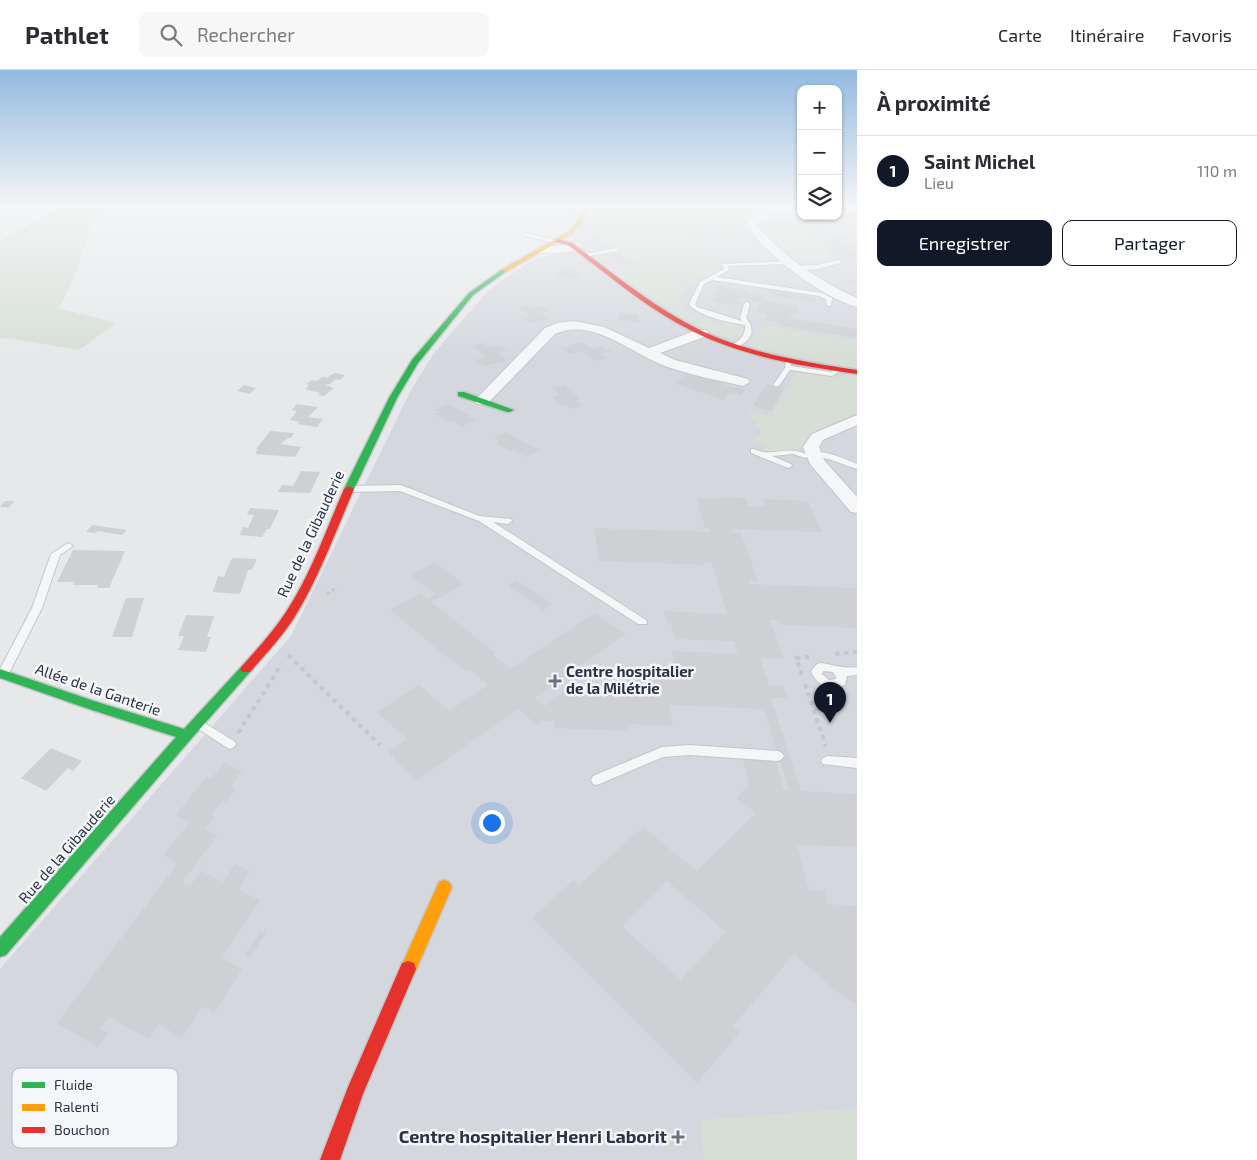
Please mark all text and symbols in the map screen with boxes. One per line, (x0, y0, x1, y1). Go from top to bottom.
search box (139, 12, 489, 57)
text: Pathlet (25, 20, 109, 49)
icon: search (157, 21, 185, 49)
text: Rechercher (197, 23, 295, 46)
text: Carte (998, 24, 1042, 46)
text: Itinéraire (1070, 24, 1144, 46)
text: Favoris (1172, 24, 1232, 46)
map controls (797, 85, 842, 220)
button: + (797, 85, 842, 130)
text: À proximité (877, 90, 991, 115)
button: − (797, 130, 842, 175)
text: Saint Michel (924, 150, 1035, 173)
text: 1 (890, 161, 896, 180)
text: 110 m (1197, 161, 1237, 180)
text: Lieu (924, 173, 954, 192)
button: layers (797, 175, 842, 220)
button: Enregistrer (877, 220, 1052, 266)
button: Partager (1062, 220, 1237, 266)
street label: Rue de la Gibauderie (273, 467, 347, 600)
street label: Allée de la Ganterie (33, 659, 163, 719)
place label: Centre hospitalier de la Milétrie (566, 662, 695, 697)
marker: Centre hospitalier de la Milétrie (548, 674, 562, 688)
pin: 1 (814, 682, 846, 723)
street label: Rue de la Gibauderie (14, 790, 118, 906)
your location (479, 810, 505, 836)
legend (12, 1068, 178, 1148)
text: Fluide (54, 1076, 93, 1093)
text: Ralenti (54, 1098, 99, 1115)
text: Bouchon (54, 1121, 110, 1138)
place label: Centre hospitalier Henri Laborit (399, 1125, 668, 1147)
marker: Centre hospitalier Henri Laborit (671, 1130, 685, 1144)

